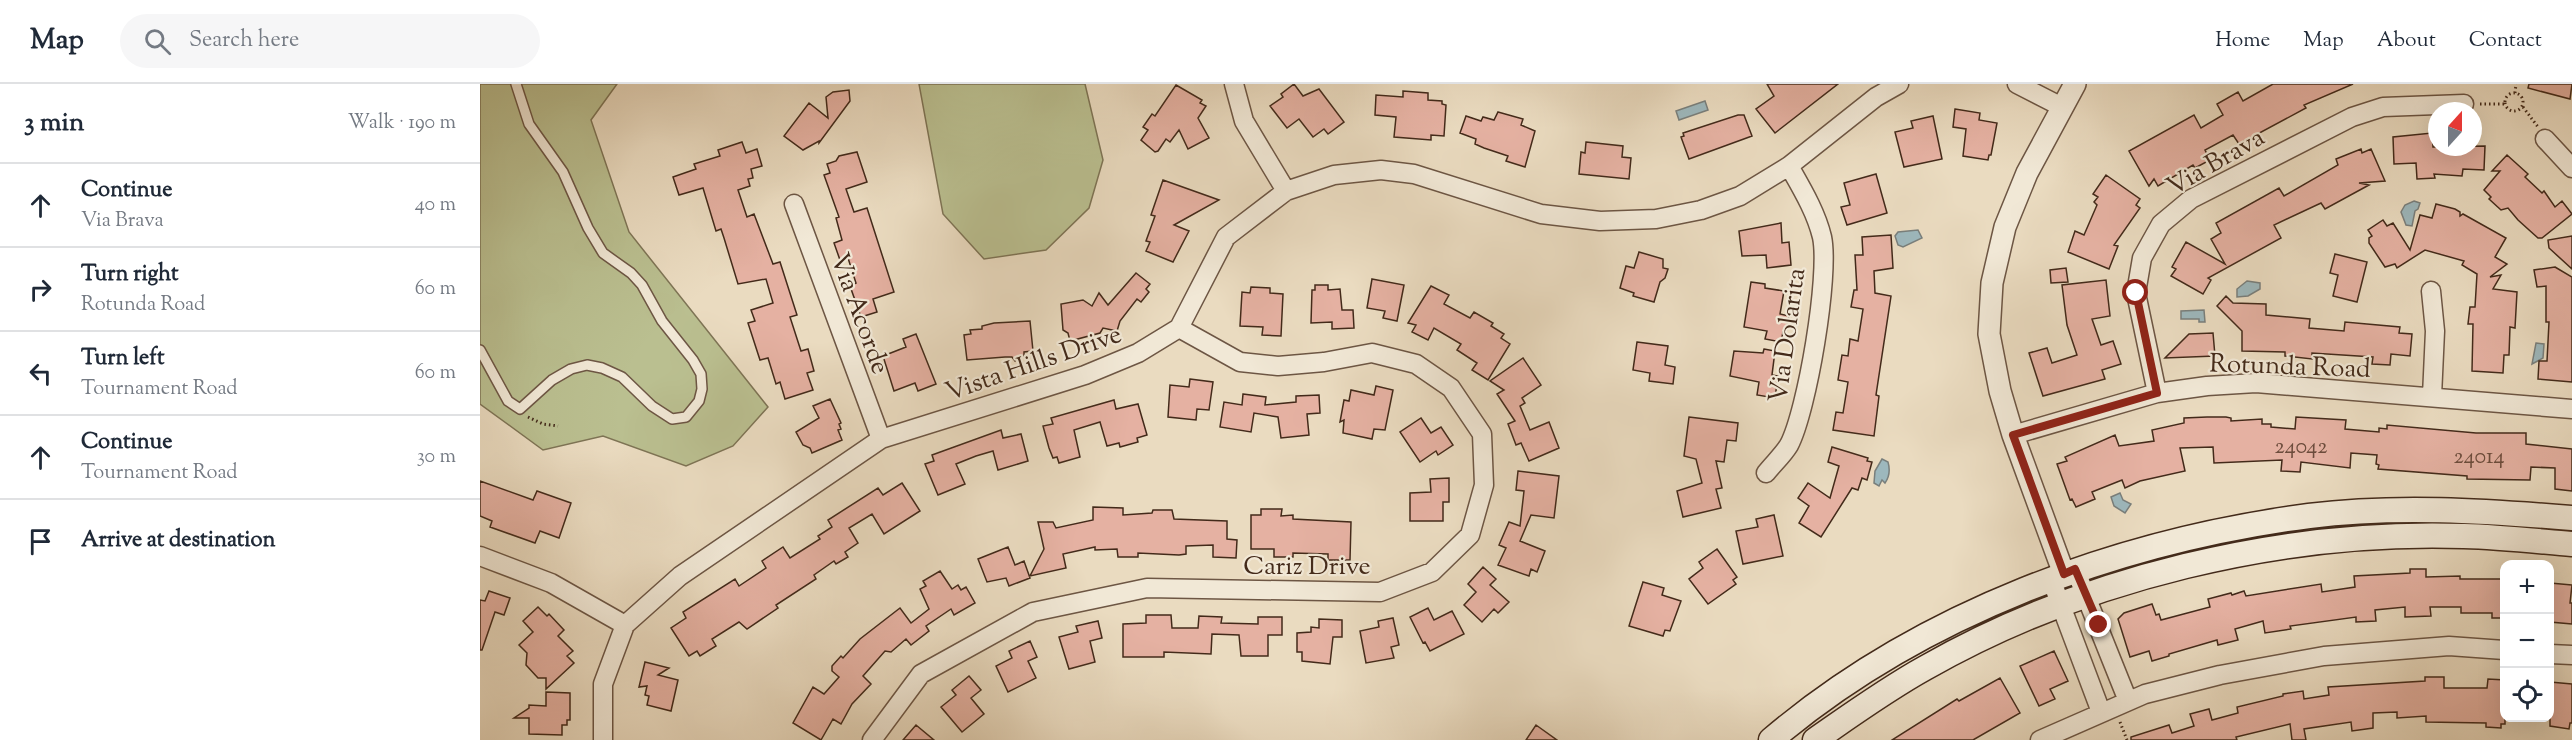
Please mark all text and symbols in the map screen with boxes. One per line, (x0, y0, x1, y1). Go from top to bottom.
search box (120, 14, 540, 68)
text: Map (30, 21, 84, 61)
icon: search (141, 25, 174, 58)
text: Search here (189, 25, 299, 57)
text: Home (2215, 26, 2270, 56)
text: Map (2303, 26, 2344, 56)
text: About (2377, 26, 2436, 56)
text: Contact (2469, 26, 2542, 56)
north arrow (2428, 102, 2482, 156)
text: 3 min (24, 105, 84, 142)
text: Walk · 190 m (348, 109, 456, 138)
street label: Via Brava (2160, 120, 2272, 206)
text: Continue (81, 175, 172, 207)
icon: ahead (24, 189, 57, 222)
text: 40 m (415, 191, 456, 220)
text: Via Brava (81, 207, 164, 236)
street label: Via Acorde (820, 248, 898, 380)
text: Turn right (81, 259, 178, 291)
street label: Via Dolarita (1761, 266, 1816, 405)
icon: right (24, 273, 57, 306)
text: 60 m (415, 275, 456, 304)
route start (2122, 279, 2148, 305)
text: Rotunda Road (81, 291, 205, 320)
street label: Vista Hills Drive (941, 317, 1127, 412)
text: Turn left (81, 343, 164, 375)
street label: Rotunda Road (2208, 346, 2372, 389)
icon: left (24, 357, 57, 390)
text: 60 m (415, 359, 456, 388)
text: Tournament Road (81, 375, 238, 404)
text: Continue (81, 427, 172, 459)
house number: 24042 (2274, 432, 2328, 464)
icon: ahead (24, 441, 57, 474)
house number: 24014 (2453, 442, 2505, 474)
text: 30 m (417, 443, 456, 472)
text: Tournament Road (81, 459, 238, 488)
icon: arrive (24, 525, 57, 558)
text: Arrive at destination (81, 525, 276, 557)
street label: Cariz Drive (1243, 549, 1371, 586)
map controls (2500, 560, 2554, 722)
button: + (2500, 560, 2554, 614)
route end (2085, 611, 2111, 637)
button: − (2500, 614, 2554, 668)
button: locate (2500, 668, 2554, 722)

